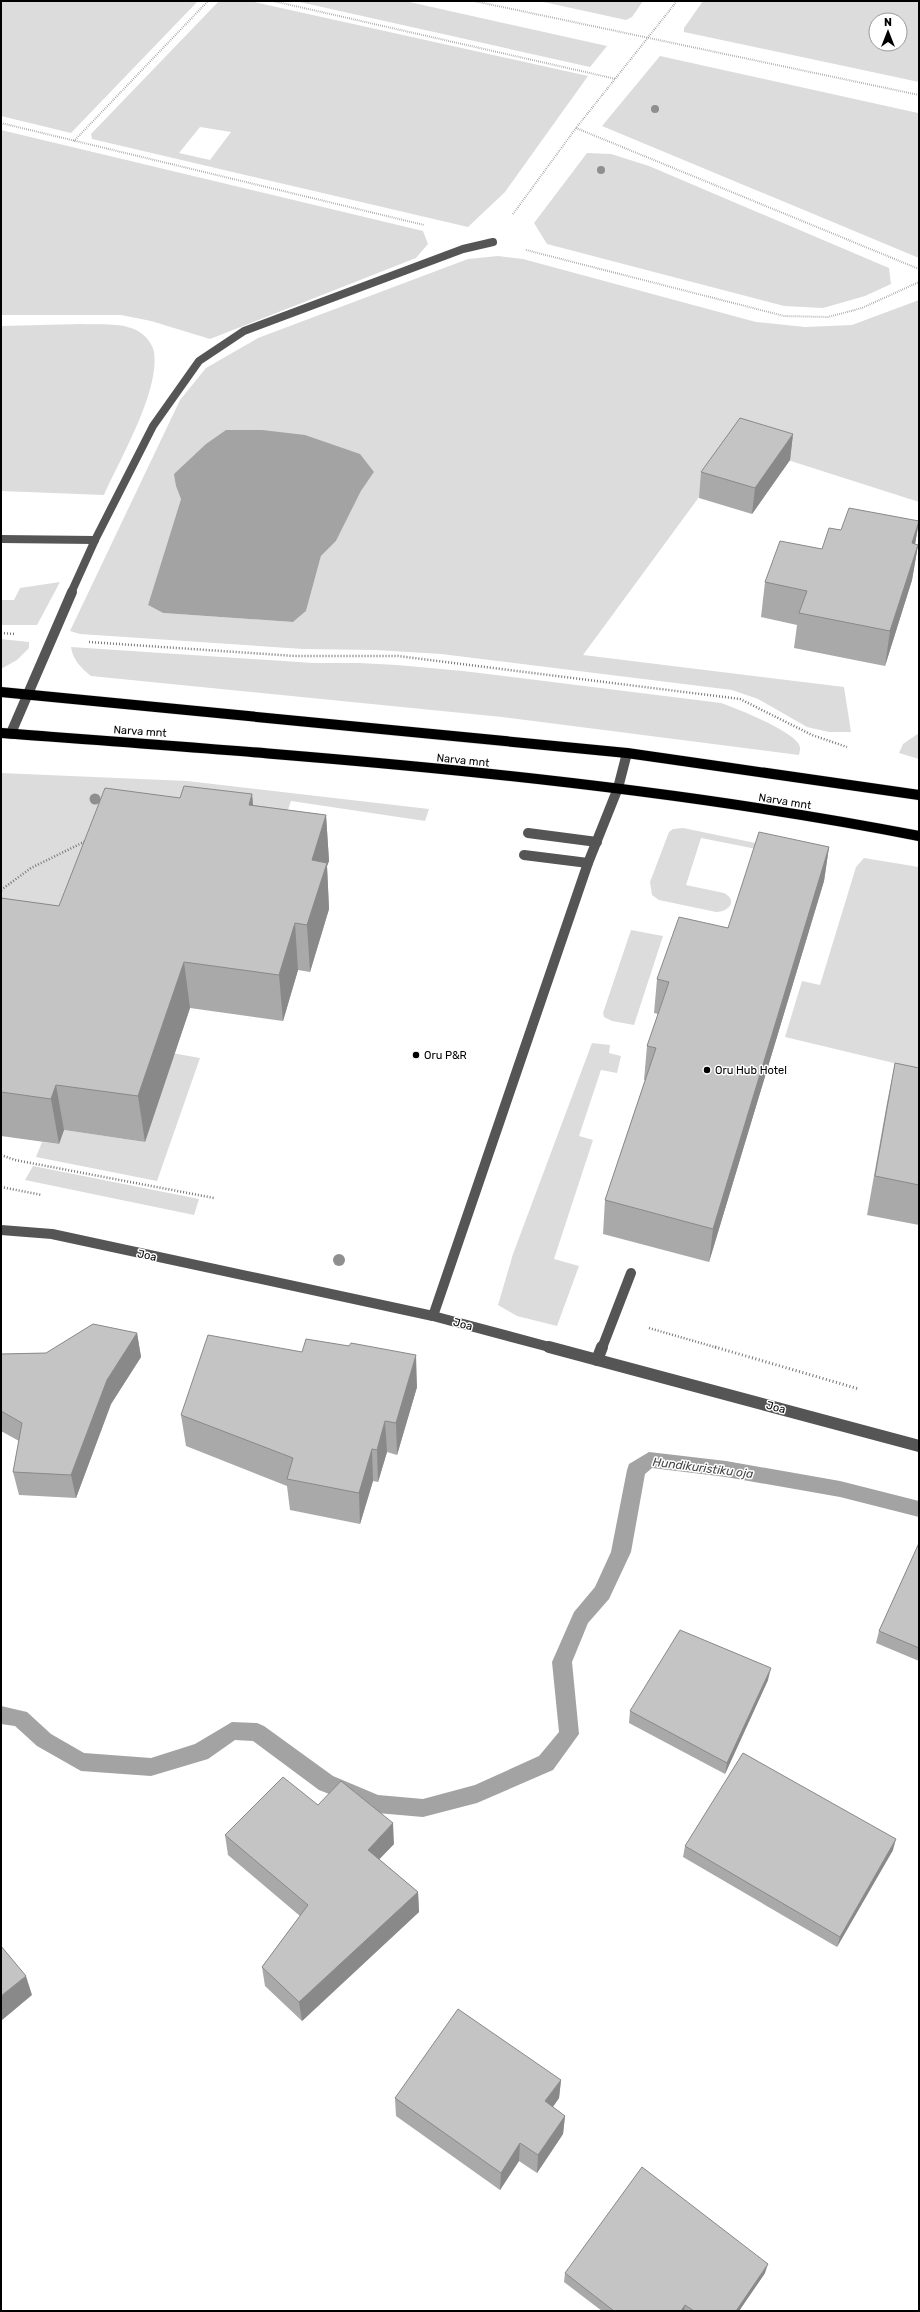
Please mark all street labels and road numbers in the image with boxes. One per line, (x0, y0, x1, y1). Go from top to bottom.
street label: Narva mnt (113, 723, 168, 740)
street label: Narva mnt (436, 751, 491, 770)
street label: Narva mnt (758, 791, 813, 812)
street label: Joa (136, 1247, 158, 1264)
street label: Joa (452, 1316, 474, 1333)
street label: Joa (765, 1399, 787, 1416)

